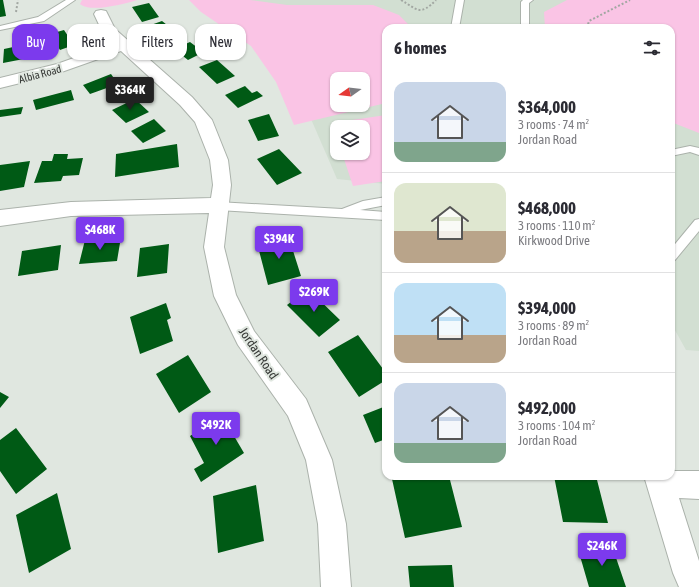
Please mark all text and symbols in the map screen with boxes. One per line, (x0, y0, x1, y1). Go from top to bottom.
chip: Buy (12, 24, 59, 60)
chip: Rent (67, 24, 119, 60)
chip: Filters (127, 24, 187, 60)
chip: New (195, 24, 246, 60)
icon: filters (641, 37, 663, 59)
text: 6 homes (394, 38, 447, 58)
street label: Albia Road (17, 63, 63, 85)
north arrow (330, 72, 370, 112)
map controls (330, 72, 370, 160)
pin: $364K (102, 77, 158, 111)
text: $364K (115, 82, 145, 97)
text: $364,000 (518, 97, 576, 117)
icon: home (426, 98, 474, 146)
text: 3 rooms · 74 m² (518, 117, 589, 132)
button: layers (330, 120, 370, 160)
text: Jordan Road (518, 132, 577, 147)
text: $468,000 (518, 198, 576, 218)
icon: home (426, 199, 474, 247)
pin: $468K (72, 217, 128, 251)
text: 3 rooms · 110 m² (518, 218, 595, 233)
text: $468K (85, 222, 115, 237)
pin: $394K (251, 226, 307, 260)
text: $394K (264, 231, 294, 246)
text: Kirkwood Drive (518, 233, 590, 248)
pin: $269K (286, 279, 342, 313)
text: $269K (299, 284, 329, 299)
text: $394,000 (518, 298, 576, 318)
icon: home (426, 299, 474, 347)
text: 3 rooms · 89 m² (518, 318, 589, 333)
street label: Jordan Road (236, 325, 281, 382)
text: Jordan Road (518, 333, 577, 348)
text: $492,000 (518, 398, 576, 418)
icon: home (426, 399, 474, 447)
pin: $492K (188, 412, 244, 446)
text: $492K (201, 417, 231, 432)
text: 3 rooms · 104 m² (518, 418, 595, 433)
text: Jordan Road (518, 433, 577, 448)
pin: $246K (574, 533, 630, 567)
text: $246K (587, 538, 617, 553)

